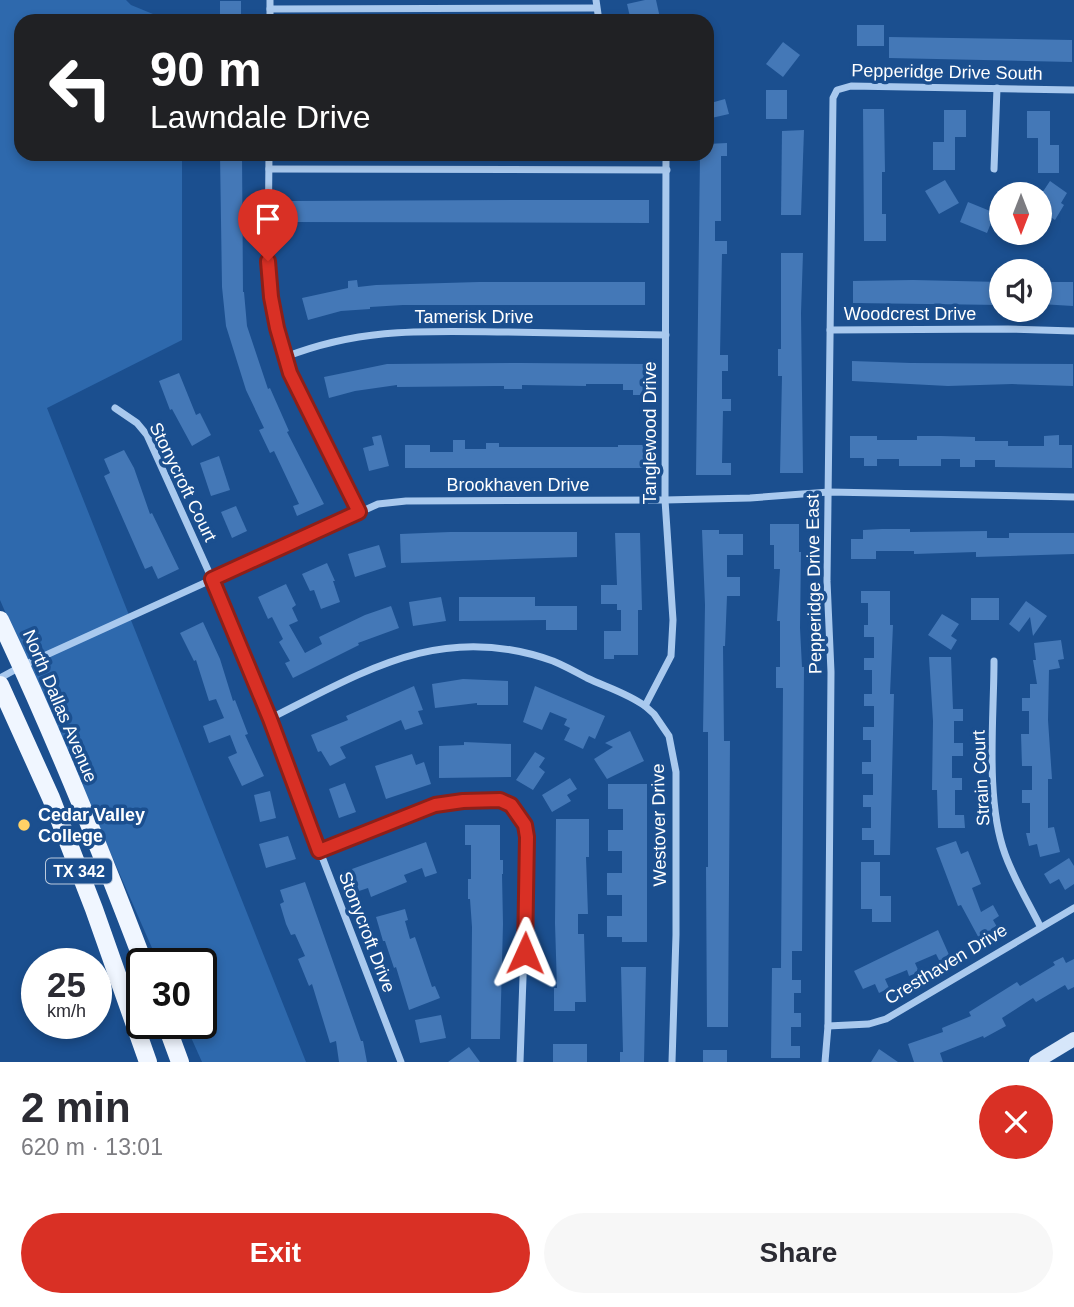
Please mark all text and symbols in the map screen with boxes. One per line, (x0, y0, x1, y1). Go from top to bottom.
icon: left (35, 42, 126, 133)
text: 90 m (150, 42, 262, 96)
street label: Pepperidge Drive South (851, 60, 1043, 84)
text: Lawndale Drive (150, 99, 371, 135)
north arrow (989, 182, 1052, 245)
map controls (989, 182, 1052, 322)
pin (238, 189, 298, 261)
icon: arrive (249, 200, 287, 238)
button: sound (989, 259, 1052, 322)
street label: Woodcrest Drive (844, 304, 976, 324)
street label: Tamerisk Drive (414, 307, 534, 327)
street label: Tanglewood Drive (640, 361, 660, 505)
street label: Stonycroft Court (146, 419, 220, 545)
street label: Brookhaven Drive (446, 475, 590, 495)
street label: Pepperidge Drive East (802, 494, 826, 674)
street label: North Dallas Avenue (19, 627, 101, 785)
street label: Strain Court (969, 730, 993, 826)
street label: Westover Drive (648, 763, 670, 887)
place label: Cedar Valley College (38, 805, 145, 846)
marker: Cedar Valley College (16, 817, 32, 833)
road number: TX 342 (46, 858, 112, 884)
street label: Stonycroft Drive (335, 869, 399, 995)
position arrow (488, 916, 562, 990)
street label: Cresthaven Drive (881, 920, 1011, 1008)
speed limit sign: 30 (126, 948, 217, 1039)
text: 25 (47, 965, 86, 1004)
text: km/h (47, 1001, 86, 1021)
text: 2 min (21, 1084, 131, 1131)
button: close (979, 1085, 1053, 1159)
text: 620 m · 13:01 (21, 1134, 163, 1160)
button: Exit (21, 1213, 530, 1293)
button: Share (544, 1213, 1053, 1293)

